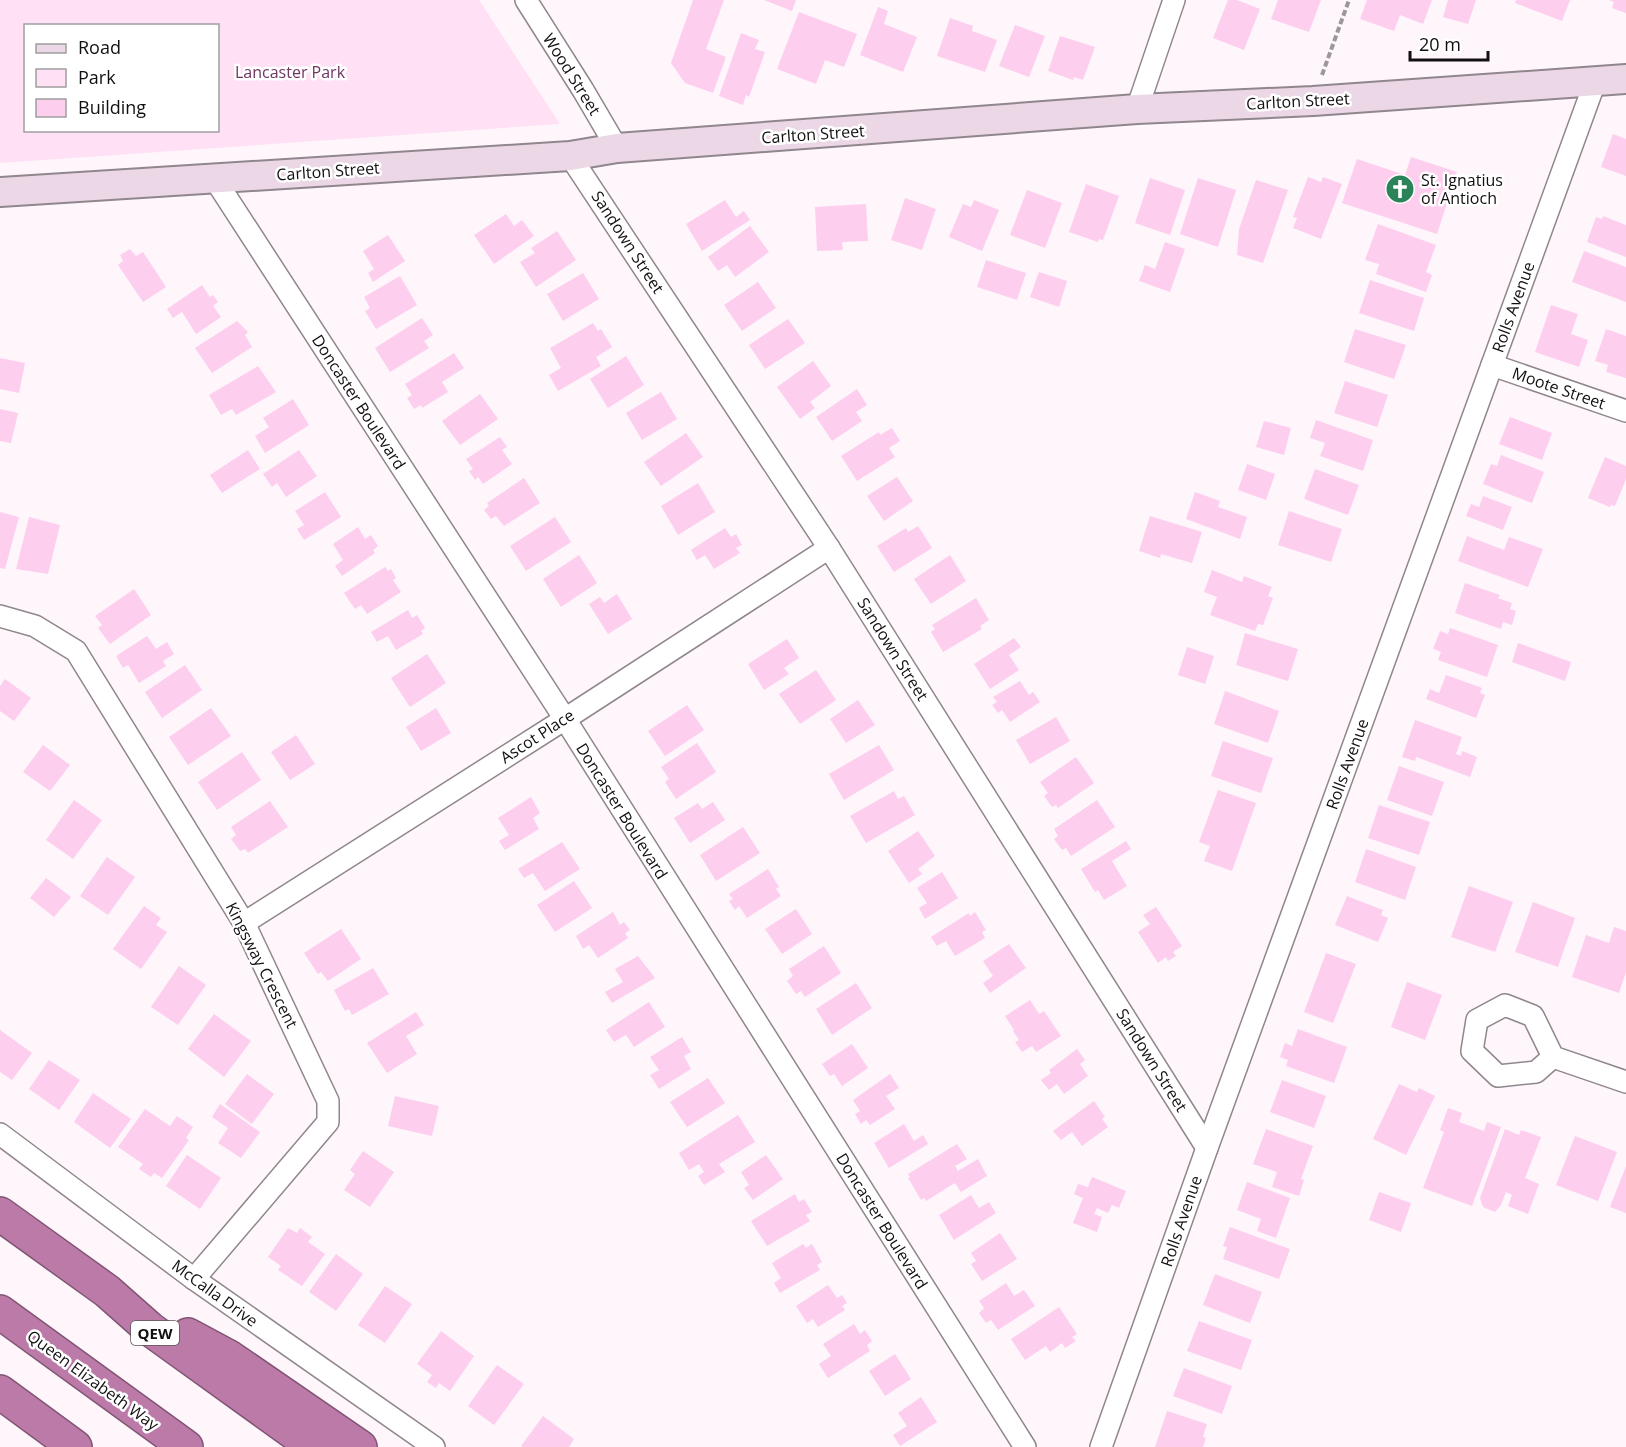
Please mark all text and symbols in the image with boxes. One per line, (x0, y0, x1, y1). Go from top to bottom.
legend (24, 24, 219, 132)
scale bar (1410, 24, 1488, 62)
street label: Wood Street (538, 29, 606, 119)
text: 20 m (1419, 32, 1461, 56)
text: Road (78, 35, 121, 59)
park label: Lancaster Park (235, 61, 346, 83)
text: Park (78, 65, 116, 89)
street label: Carlton Street (1246, 87, 1351, 115)
text: Building (78, 95, 146, 119)
street label: Carlton Street (761, 119, 866, 149)
street label: Carlton Street (276, 156, 381, 186)
place label: St. Ignatius of Antioch (1421, 169, 1503, 209)
church icon: St. Ignatius of Antioch (1384, 173, 1416, 205)
street label: Sandown Street (587, 187, 670, 298)
street label: Rolls Avenue (1486, 259, 1540, 355)
street label: Doncaster Boulevard (307, 330, 411, 474)
street label: Moote Street (1509, 362, 1609, 414)
street label: Sandown Street (852, 593, 934, 705)
street label: Ascot Place (496, 704, 578, 768)
street label: Rolls Avenue (1320, 716, 1374, 812)
street label: Doncaster Boulevard (571, 739, 673, 883)
street label: Kingsway Crescent (221, 898, 303, 1032)
street label: Sandown Street (1111, 1004, 1193, 1116)
street label: Doncaster Boulevard (831, 1149, 933, 1293)
street label: Rolls Avenue (1155, 1172, 1207, 1270)
street label: McCalla Drive (168, 1254, 262, 1332)
road number: QEW (131, 1321, 179, 1345)
street label: Queen Elizabeth Way (23, 1325, 164, 1436)

